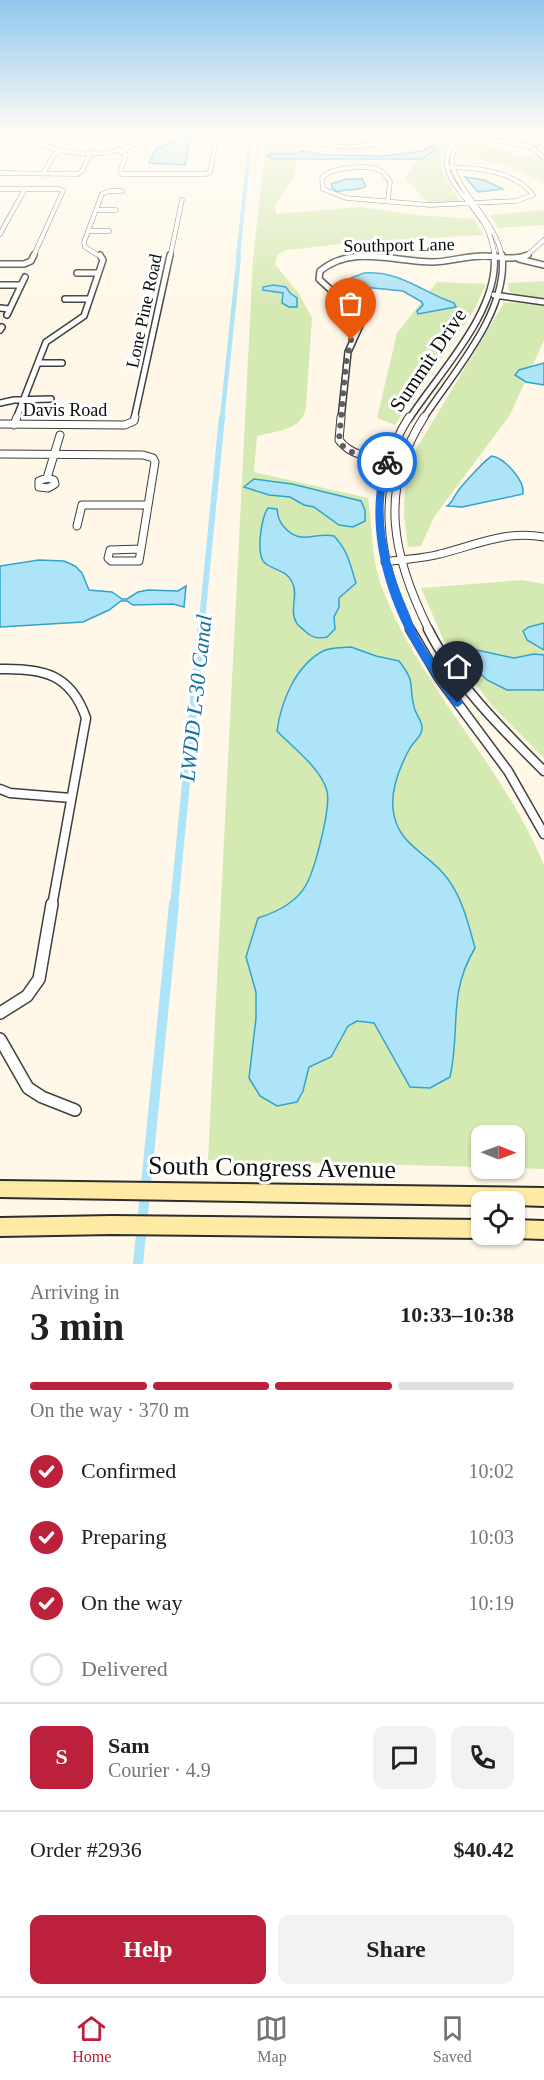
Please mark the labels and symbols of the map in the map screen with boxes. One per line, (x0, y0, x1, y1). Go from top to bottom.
street label: Southport Lane (343, 234, 455, 256)
street label: Lone Pine Road (122, 252, 166, 370)
pin (325, 278, 376, 340)
street label: Summit Drive (385, 304, 471, 416)
street label: Davis Road (23, 400, 107, 420)
courier (357, 432, 417, 492)
water label: LWDD L-30 Canal (174, 613, 217, 784)
pin (432, 641, 483, 703)
north arrow (471, 1125, 525, 1179)
street label: South Congress Avenue (148, 1151, 396, 1184)

